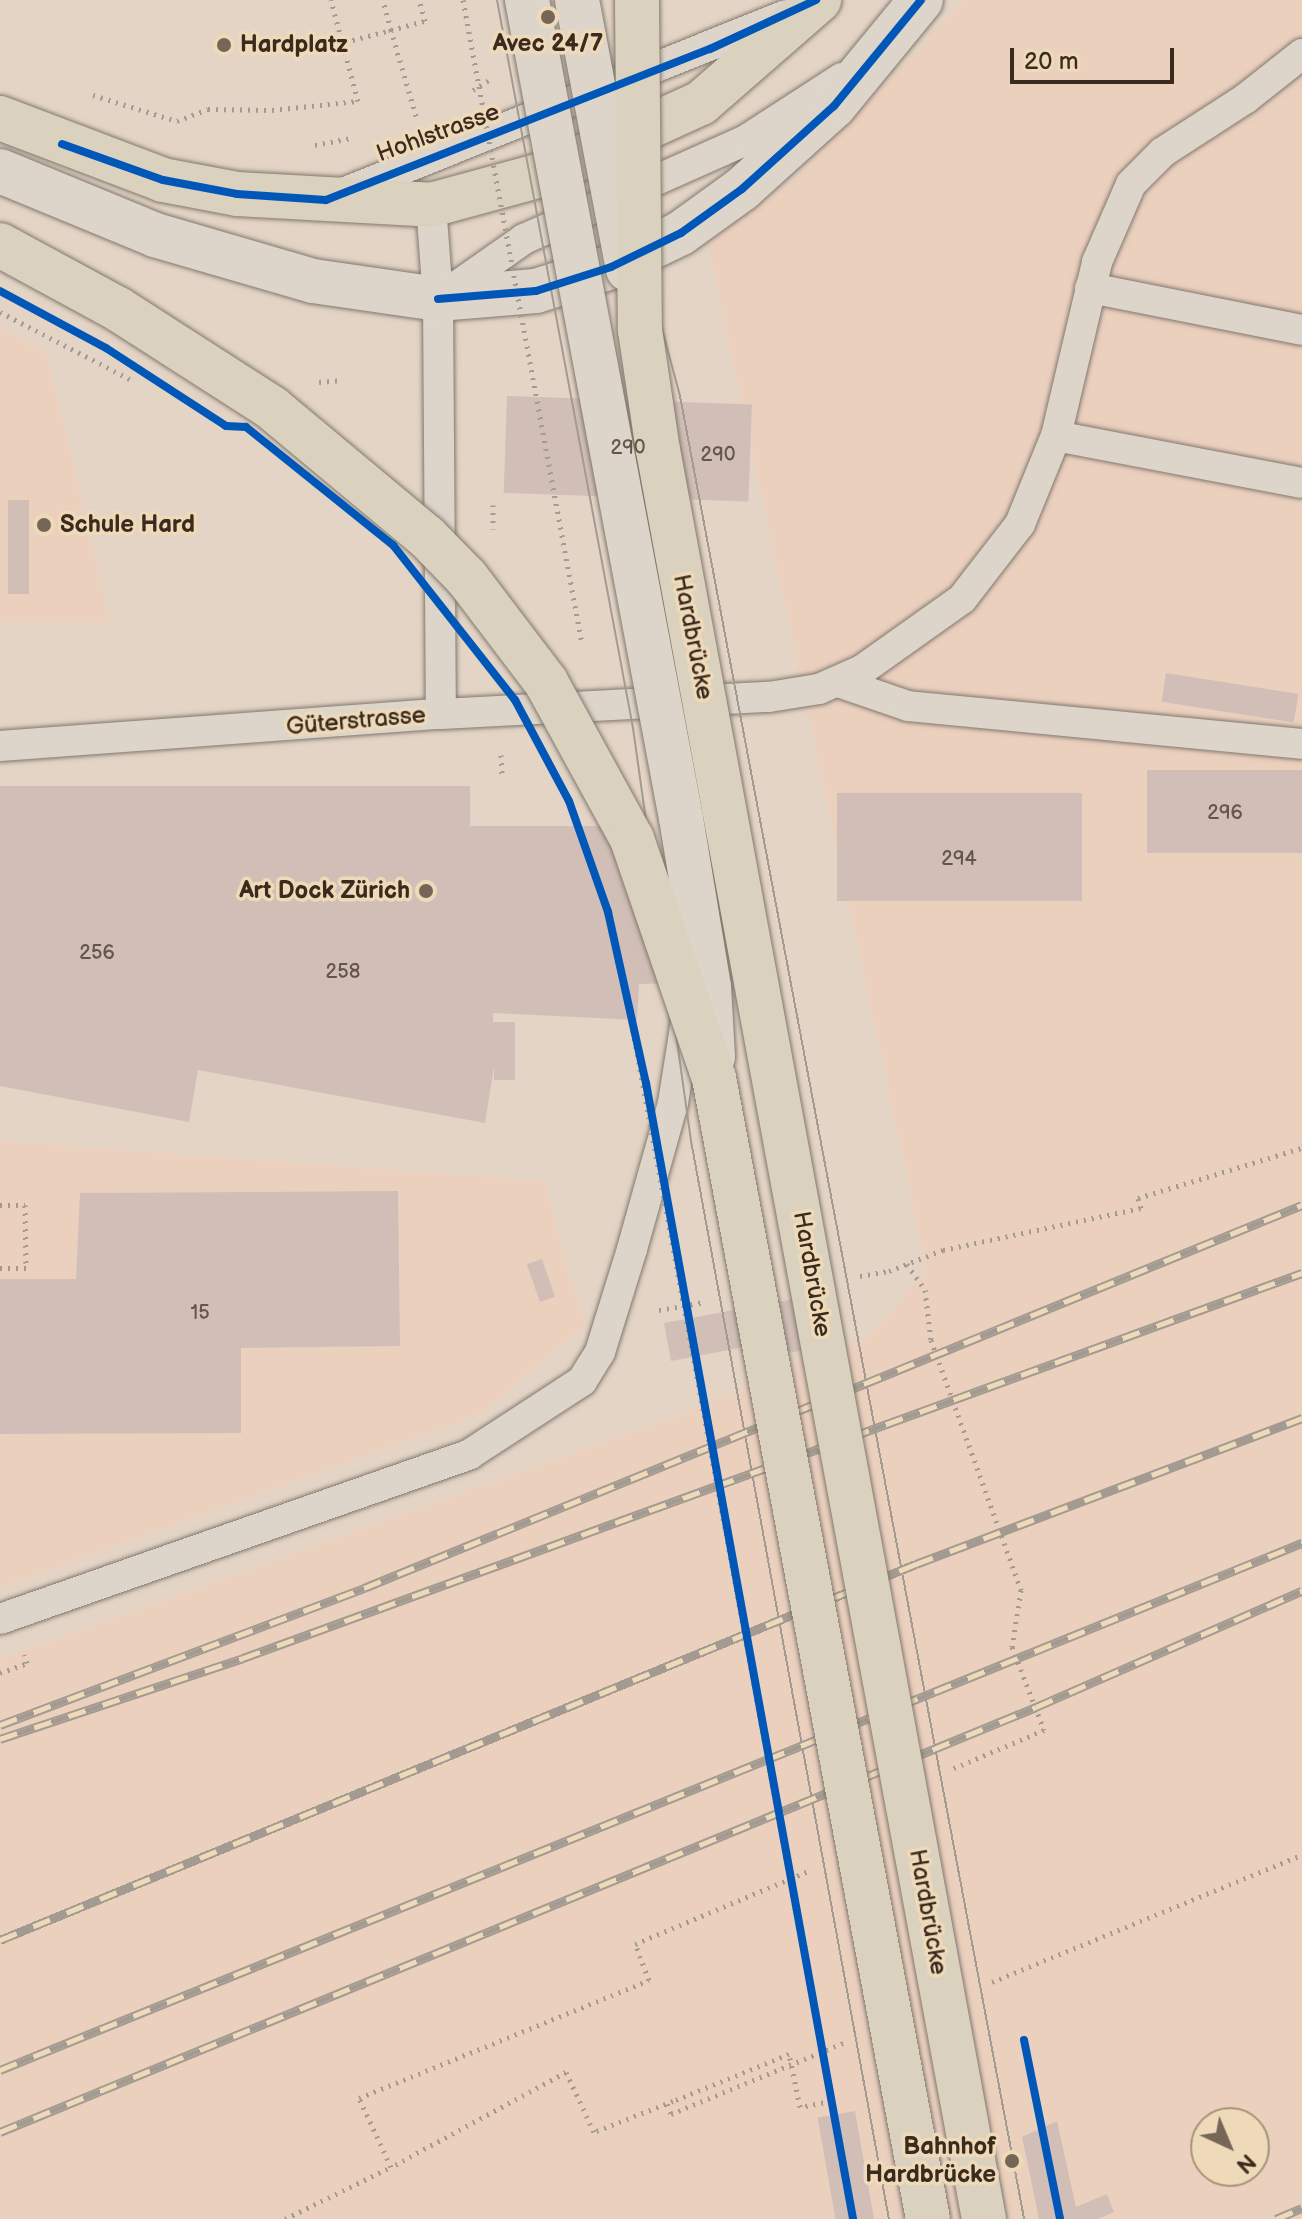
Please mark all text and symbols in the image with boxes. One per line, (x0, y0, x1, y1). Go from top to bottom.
marker: Avec 24/7 (539, 8, 557, 26)
place label: Avec 24/7 (493, 30, 603, 58)
place label: Hardplatz (240, 31, 348, 59)
scale bar (1014, 32, 1178, 82)
marker: Hardplatz (215, 36, 233, 54)
text: 20 m (1024, 47, 1079, 76)
street label: Hohlstrasse (373, 97, 503, 169)
house number: 290 (610, 436, 646, 460)
house number: 290 (700, 443, 736, 467)
place label: Schule Hard (60, 511, 195, 539)
marker: Schule Hard (35, 516, 53, 534)
street label: Hardbrücke (667, 572, 719, 702)
street label: Güterstrasse (285, 701, 427, 741)
house number: 296 (1207, 801, 1243, 825)
house number: 294 (941, 847, 977, 871)
place label: Art Dock Zürich (239, 877, 410, 905)
marker: Art Dock Zürich (417, 882, 435, 900)
house number: 256 (79, 941, 115, 965)
house number: 258 (326, 960, 360, 984)
street label: Hardbrücke (787, 1209, 837, 1339)
house number: 15 (190, 1301, 210, 1325)
street label: Hardbrücke (903, 1847, 953, 1977)
north arrow (1190, 2107, 1270, 2187)
place label: Bahnhof Hardbrücke (865, 2133, 996, 2189)
text: N (1230, 2148, 1261, 2179)
marker: Bahnhof Hardbrücke (1003, 2152, 1021, 2170)

